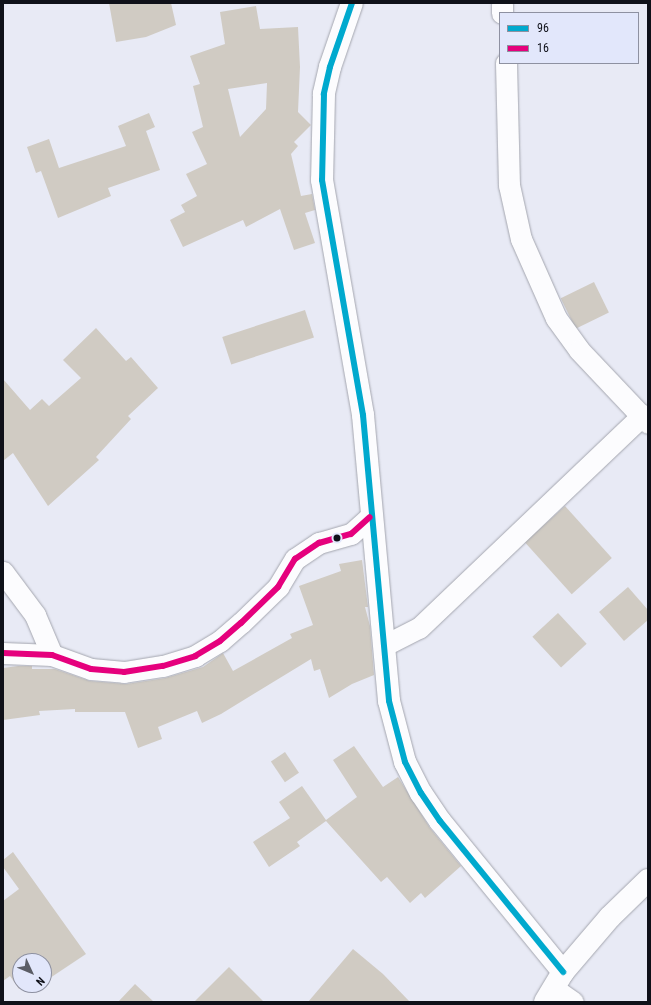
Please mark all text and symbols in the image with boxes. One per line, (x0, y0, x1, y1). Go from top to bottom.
legend (499, 12, 639, 64)
text: 96 (537, 21, 549, 35)
text: 16 (537, 41, 549, 55)
unlabelled marker (332, 533, 342, 543)
north arrow (12, 953, 52, 993)
text: N (33, 974, 47, 988)

